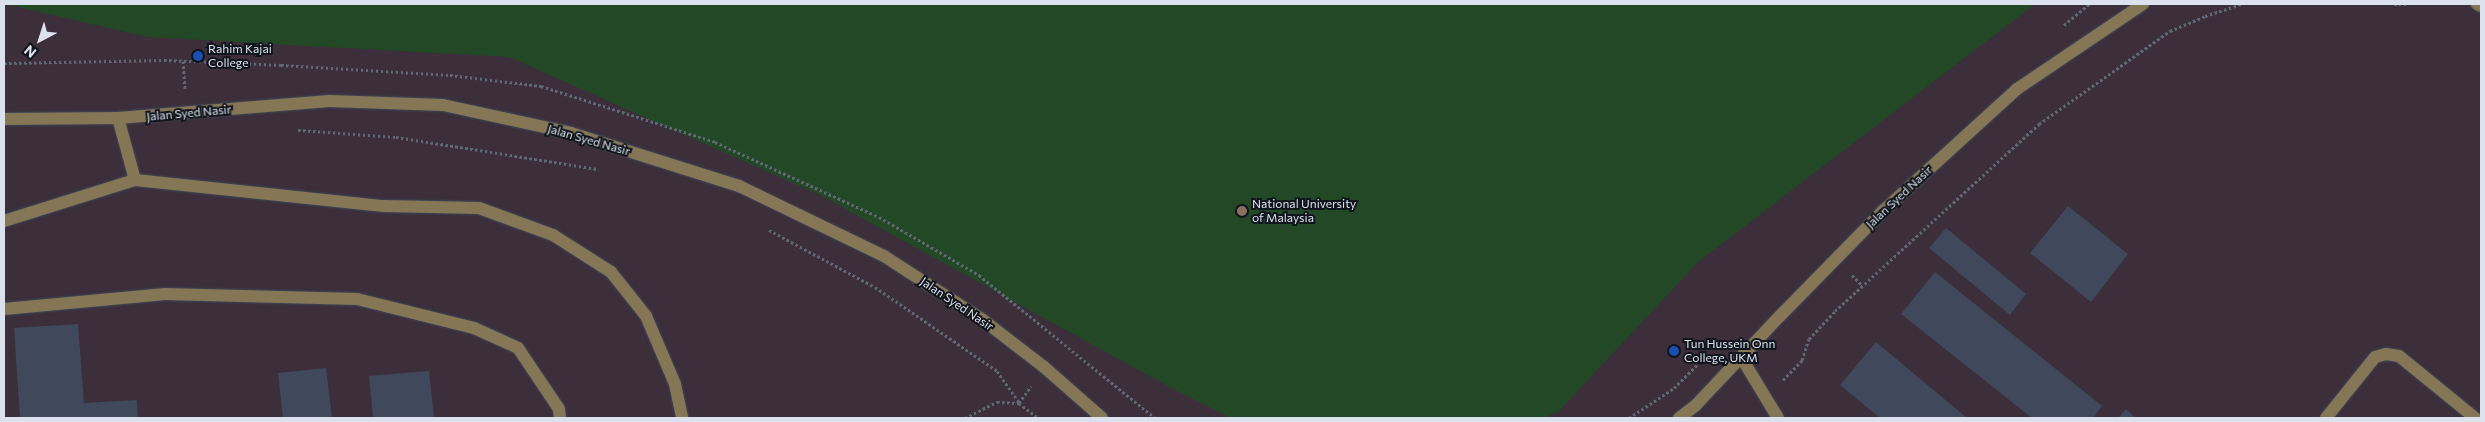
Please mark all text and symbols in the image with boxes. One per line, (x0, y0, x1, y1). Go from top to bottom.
north arrow (15, 15, 65, 65)
text: N (21, 42, 40, 62)
place label: Rahim Kajai College (208, 42, 272, 70)
marker: Rahim Kajai College (192, 50, 204, 62)
street label: Jalan Syed Nasir (146, 102, 232, 124)
street label: Jalan Syed Nasir (546, 121, 632, 159)
street label: Jalan Syed Nasir (1863, 163, 1935, 231)
place label: National University of Malaysia (1252, 197, 1356, 225)
marker: National University of Malaysia (1236, 205, 1248, 217)
street label: Jalan Syed Nasir (918, 274, 996, 334)
place label: Tun Hussein Onn College, UKM (1684, 337, 1775, 365)
marker: Tun Hussein Onn College, UKM (1668, 345, 1680, 357)

